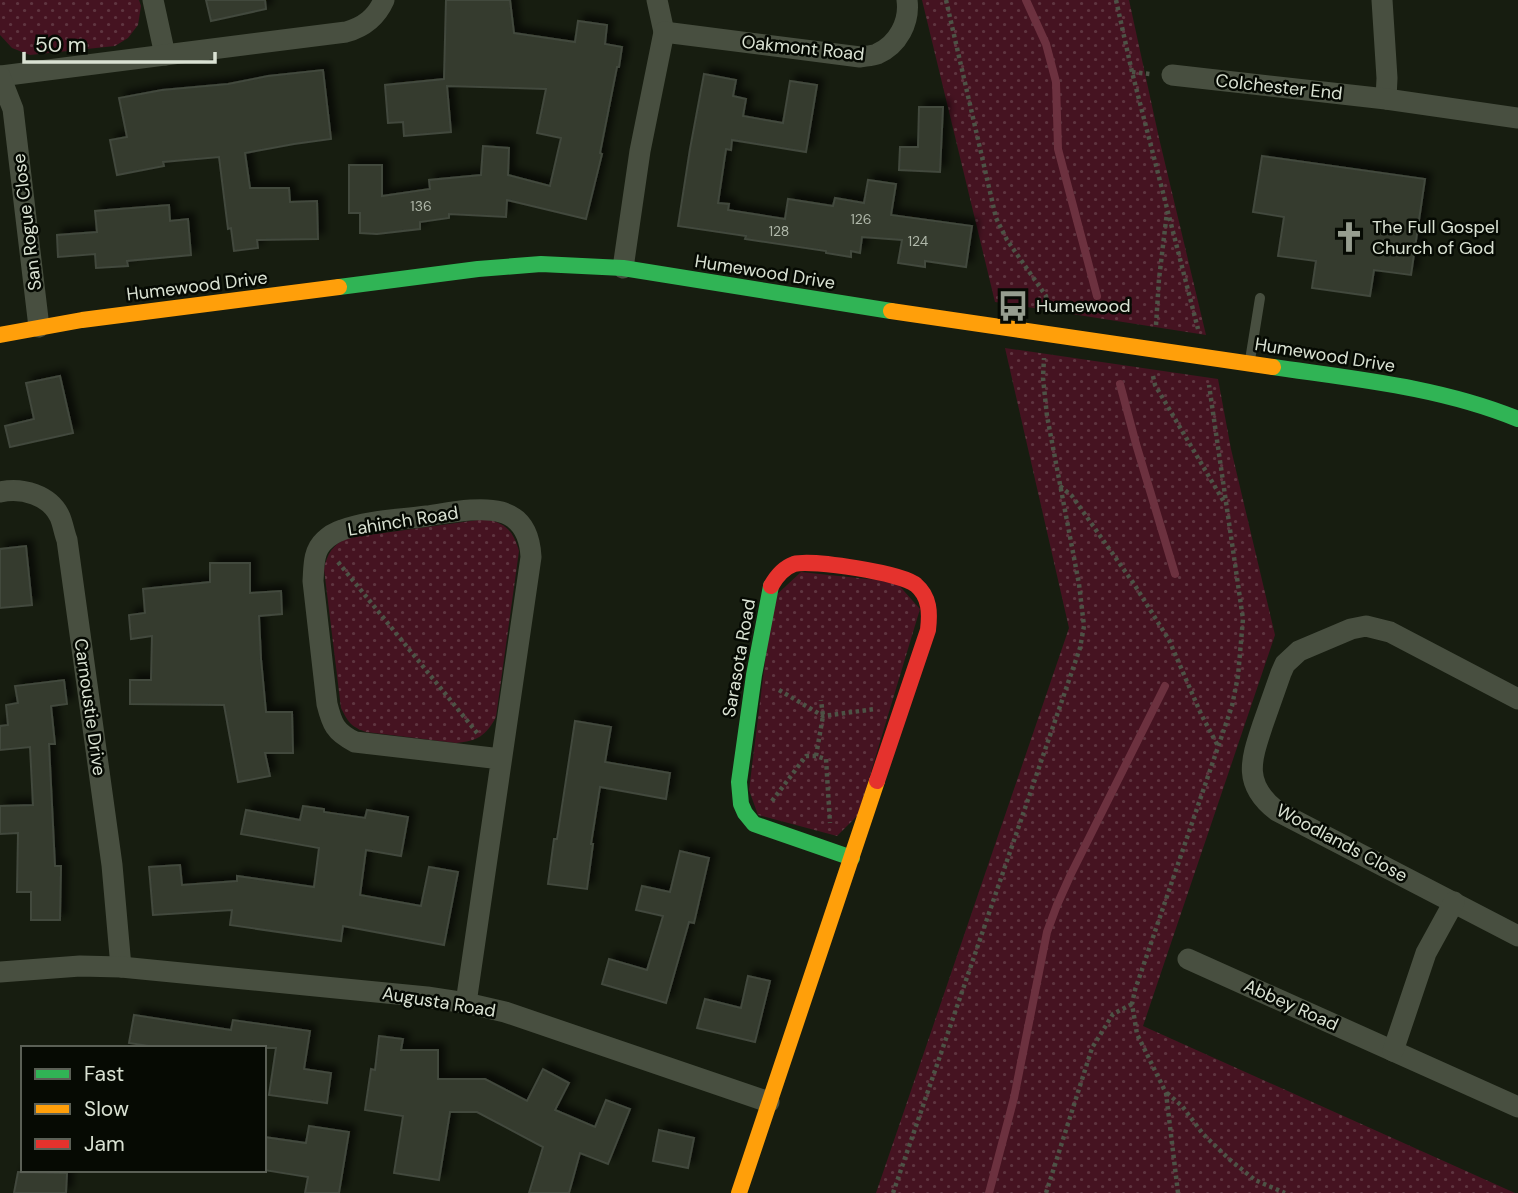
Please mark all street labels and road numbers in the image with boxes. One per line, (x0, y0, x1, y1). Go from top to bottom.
street label: Oakmont Road (740, 30, 866, 66)
street label: Colchester End (1214, 68, 1344, 106)
street label: San Rogue Close (7, 152, 47, 292)
street label: Humewood Drive (693, 249, 837, 295)
street label: Humewood Drive (125, 265, 269, 307)
street label: Humewood Drive (1253, 332, 1397, 378)
street label: Lahinch Road (346, 500, 460, 542)
street label: Sarasota Road (717, 597, 761, 719)
street label: Carnoustie Drive (68, 637, 112, 777)
street label: Woodlands Close (1272, 798, 1412, 888)
street label: Abbey Road (1240, 973, 1342, 1037)
street label: Augusta Road (381, 981, 497, 1023)

